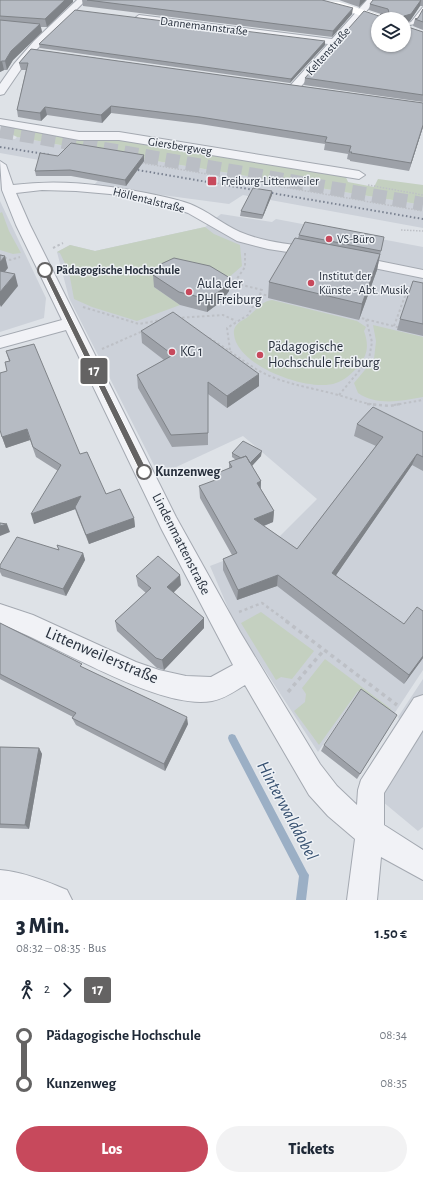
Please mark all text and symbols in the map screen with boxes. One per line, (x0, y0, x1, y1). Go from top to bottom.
map controls (371, 12, 411, 52)
button: layers (371, 12, 411, 52)
street label: Dannemannstraße (160, 15, 248, 37)
street label: Keltenstraße (303, 25, 353, 77)
street label: Giersbergweg (147, 135, 213, 157)
marker: Freiburg-Littenweiler (206, 175, 218, 187)
place label: Freiburg-Littenweiler (221, 175, 319, 187)
street label: Höllentalstraße (112, 185, 186, 215)
place label: VS-Büro (337, 233, 375, 245)
marker: VS-Büro (324, 234, 334, 244)
marker: Pädagogische Hochschule (37, 262, 53, 278)
place label: Pädagogische Hochschule (56, 264, 180, 276)
place label: Institut der Künste - Abt. Musik (319, 270, 409, 296)
place label: Aula der PH Freiburg (197, 277, 262, 307)
marker: Institut der Künste - Abt. Musik (306, 278, 316, 288)
marker: Aula der PH Freiburg (184, 287, 194, 297)
place label: Pädagogische Hochschule Freiburg (268, 340, 380, 370)
place label: KG 1 (180, 345, 203, 359)
marker: KG 1 (167, 347, 177, 357)
marker: Pädagogische Hochschule Freiburg (255, 350, 265, 360)
line badge: 17 (76, 358, 112, 384)
text: 17 (88, 364, 100, 378)
marker: Kunzenweg (136, 464, 152, 480)
place label: Kunzenweg (155, 465, 221, 479)
street label: Lindenmattenstraße (149, 491, 213, 597)
street label: Littenweilerstraße (43, 624, 161, 687)
water label: Hinterwalddobel (253, 758, 321, 864)
text: 3 Min. (16, 915, 69, 937)
text: 1.50 € (375, 926, 407, 941)
text: 08:32 – 08:35 · Bus (16, 942, 106, 955)
icon: walk (16, 979, 38, 1001)
icon: forward (56, 979, 78, 1001)
text: 2 (44, 983, 50, 996)
text: 17 (92, 983, 103, 997)
text: Pädagogische Hochschule (46, 1028, 201, 1043)
text: 08:34 (379, 1029, 407, 1042)
text: Kunzenweg (46, 1076, 116, 1091)
text: 08:35 (380, 1077, 407, 1090)
button: Los (16, 1126, 208, 1172)
button: Tickets (216, 1126, 407, 1172)

